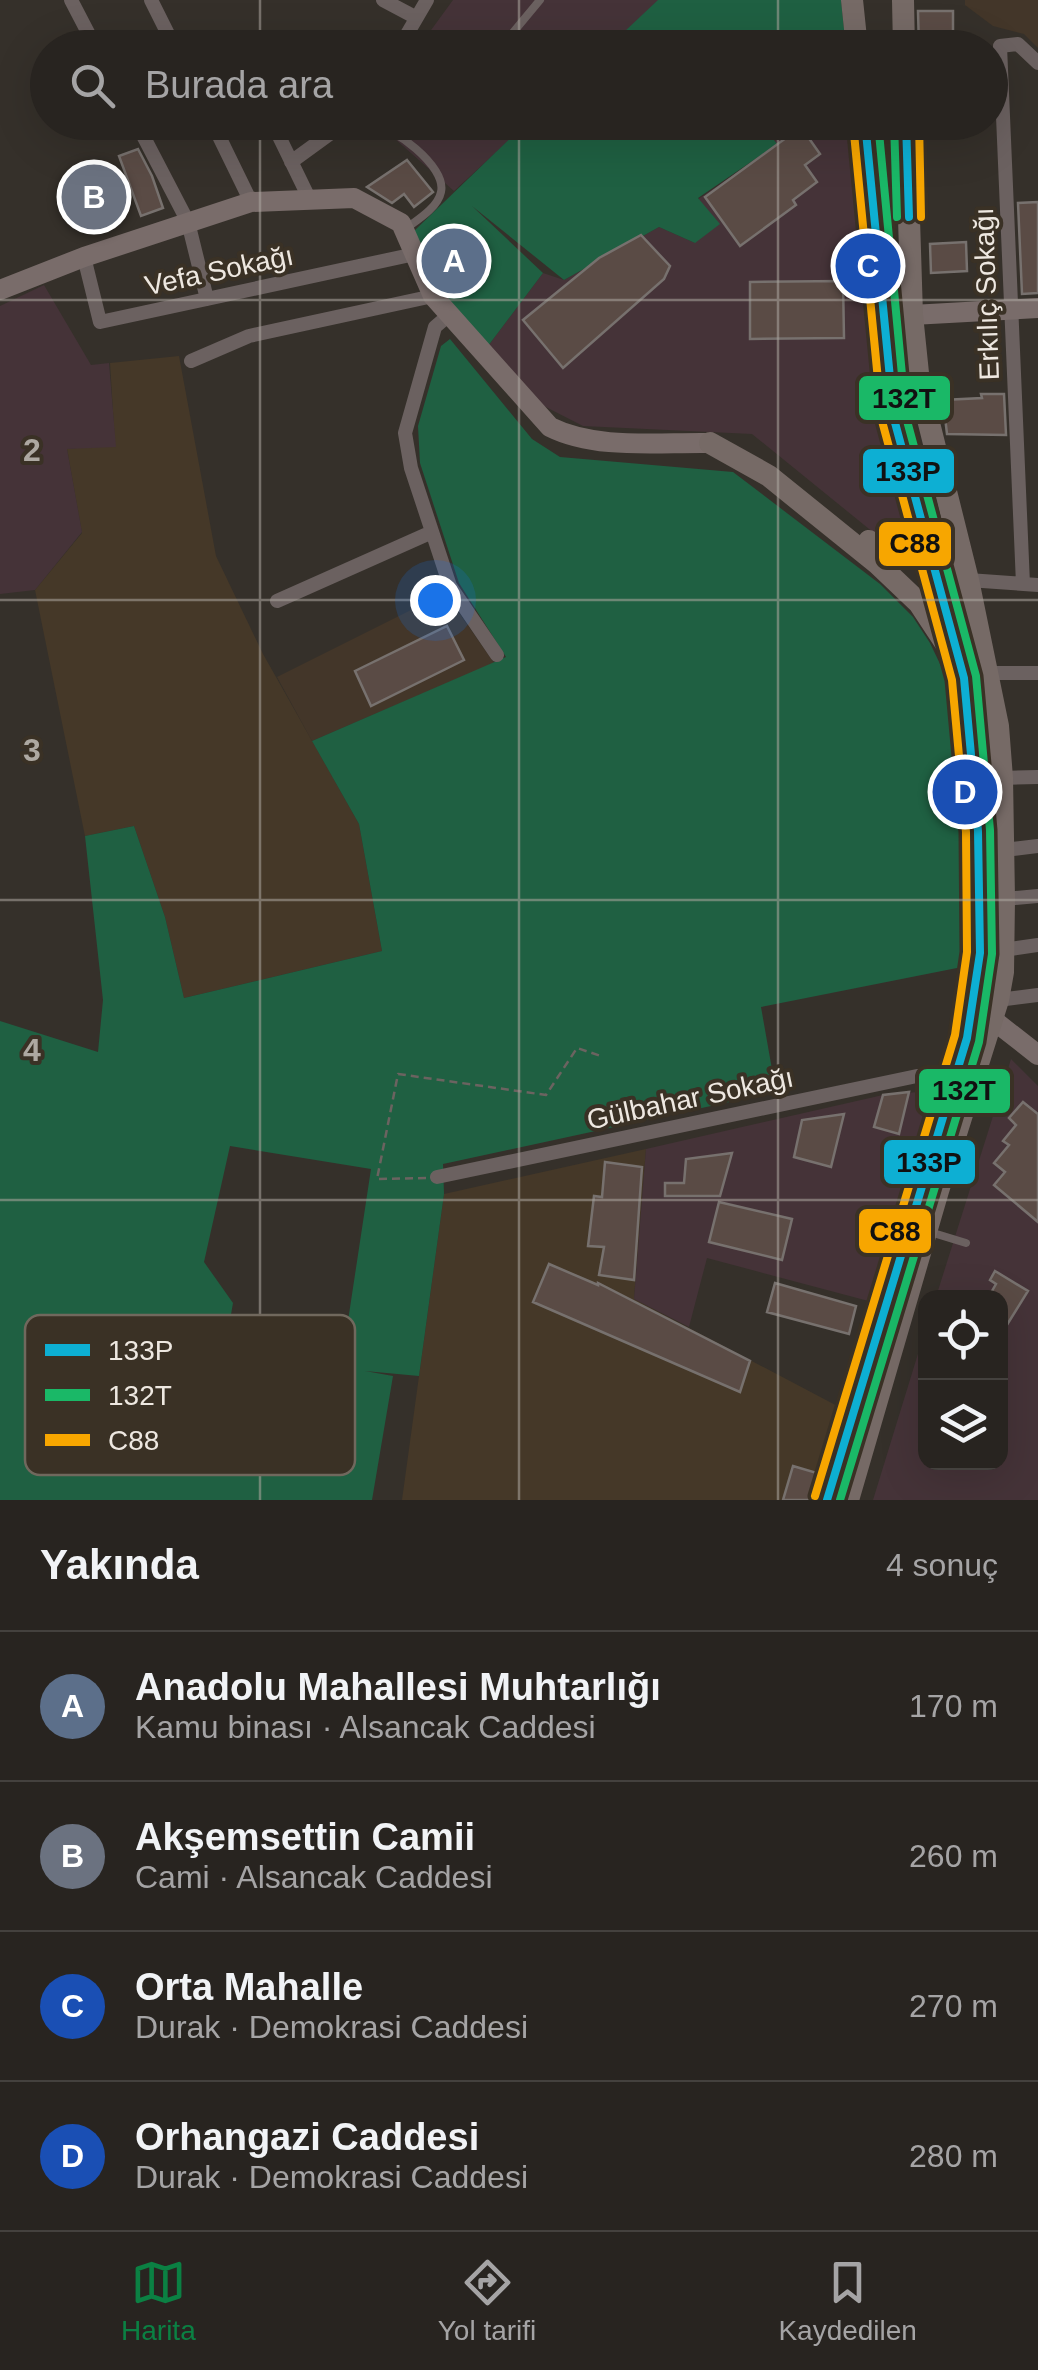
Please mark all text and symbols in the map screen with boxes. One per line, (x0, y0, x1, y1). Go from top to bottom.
search box (30, 30, 1008, 140)
icon: search (65, 58, 120, 113)
text: Burada ara (145, 64, 333, 106)
pin: B (62, 160, 126, 234)
street label: Erkılıç Sokağı (968, 207, 1005, 381)
pin: A (422, 224, 486, 298)
pin: C (836, 228, 900, 304)
street label: Vefa Sokağı (142, 240, 296, 301)
line badge: 132T (857, 374, 952, 422)
text: 132T (872, 383, 936, 414)
text: 2 (23, 432, 41, 468)
line badge: 133P (861, 447, 956, 495)
text: 133P (875, 456, 941, 487)
line badge: C88 (877, 520, 953, 568)
text: C88 (889, 528, 941, 559)
your location (410, 575, 461, 626)
text: 3 (23, 732, 41, 768)
pin: D (932, 754, 998, 830)
text: 4 (23, 1032, 41, 1068)
street label: Gülbahar Sokağı (584, 1061, 796, 1135)
line badge: 132T (917, 1067, 1012, 1115)
text: 132T (932, 1075, 996, 1106)
line badge: 133P (882, 1138, 977, 1186)
text: 133P (896, 1147, 962, 1178)
line badge: C88 (857, 1207, 933, 1255)
text: C88 (869, 1216, 921, 1247)
map controls (918, 1290, 1008, 1470)
button: locate (918, 1290, 1008, 1380)
legend (25, 1315, 355, 1475)
text: 133P (108, 1335, 173, 1366)
text: 132T (108, 1380, 172, 1411)
button: layers (918, 1380, 1008, 1470)
text: C88 (108, 1425, 159, 1456)
text: Yakında (40, 1541, 199, 1588)
text: 4 sonuç (886, 1547, 998, 1583)
text: Anadolu Mahallesi Muhtarlığı (135, 1666, 661, 1708)
text: A (61, 1688, 84, 1724)
text: 170 m (909, 1688, 998, 1724)
text: Kamu binası · Alsancak Caddesi (135, 1709, 596, 1745)
text: Akşemsettin Camii (135, 1816, 475, 1858)
text: B (61, 1838, 84, 1874)
text: 260 m (909, 1838, 998, 1874)
text: Cami · Alsancak Caddesi (135, 1859, 492, 1895)
text: Orta Mahalle (135, 1966, 363, 2008)
text: C (61, 1988, 84, 2024)
text: 270 m (909, 1988, 998, 2024)
text: Durak · Demokrasi Caddesi (135, 2009, 528, 2045)
text: Orhangazi Caddesi (135, 2116, 479, 2158)
text: D (61, 2138, 84, 2174)
text: 280 m (909, 2138, 998, 2174)
text: Durak · Demokrasi Caddesi (135, 2159, 528, 2195)
tab: Harita (121, 2255, 196, 2347)
tab: Yol tarifi (438, 2255, 536, 2347)
tab: Kaydedilen (778, 2255, 917, 2347)

